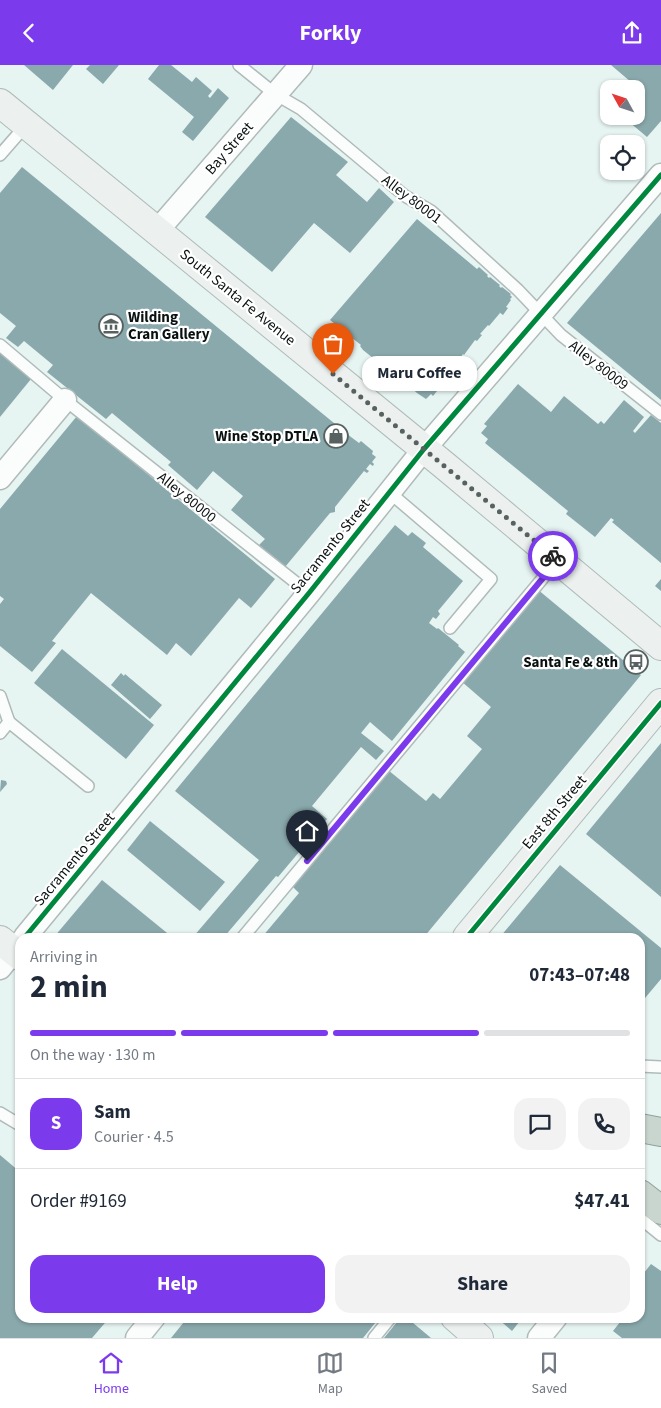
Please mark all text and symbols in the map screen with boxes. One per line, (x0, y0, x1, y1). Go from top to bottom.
text: Forkly (300, 17, 361, 49)
icon: back (15, 19, 43, 47)
icon: share (618, 19, 646, 47)
north arrow (600, 80, 645, 125)
map controls (600, 80, 645, 180)
street label: Bay Street (200, 117, 258, 179)
button: locate (600, 135, 645, 180)
street label: Alley 80001 (377, 170, 446, 229)
street label: South Santa Fe Avenue (175, 244, 300, 351)
place label: Wilding Cran Gallery (128, 307, 210, 345)
museum icon: Wilding Cran Gallery (98, 313, 124, 339)
pin (312, 323, 354, 374)
icon: bag (319, 330, 347, 358)
street label: Alley 80009 (564, 335, 633, 395)
callout: Maru Coffee (363, 357, 478, 391)
text: Maru Coffee (377, 362, 462, 384)
shop icon: Wine Stop DTLA (323, 423, 349, 449)
place label: Wine Stop DTLA (215, 426, 318, 447)
street label: Alley 80000 (153, 467, 221, 528)
street label: Sacramento Street (286, 494, 375, 598)
courier (528, 531, 578, 581)
icon: bike (539, 542, 567, 570)
bus stop icon: Santa Fe & 8th (623, 649, 649, 675)
place label: Santa Fe & 8th (523, 652, 618, 673)
street label: East 8th Street (517, 771, 592, 854)
street label: Sacramento Street (29, 808, 120, 911)
pin (286, 810, 328, 861)
icon: home (293, 817, 321, 845)
text: Arriving in (30, 946, 98, 968)
text: 07:43–07:48 (529, 962, 630, 989)
text: 2 min (30, 964, 108, 1010)
text: On the way · 130 m (30, 1044, 155, 1066)
button: chat (514, 1098, 566, 1150)
button: phone (578, 1098, 630, 1150)
text: Sam (94, 1099, 131, 1126)
text: S (51, 1110, 61, 1137)
text: Courier · 4.5 (94, 1126, 174, 1148)
text: Order #9169 (30, 1188, 127, 1215)
text: $47.41 (574, 1188, 630, 1215)
button: Help (30, 1255, 325, 1313)
button: Share (335, 1255, 630, 1313)
tab: Home (94, 1349, 129, 1399)
tab: Map (316, 1349, 344, 1399)
tab: Saved (532, 1349, 567, 1399)

